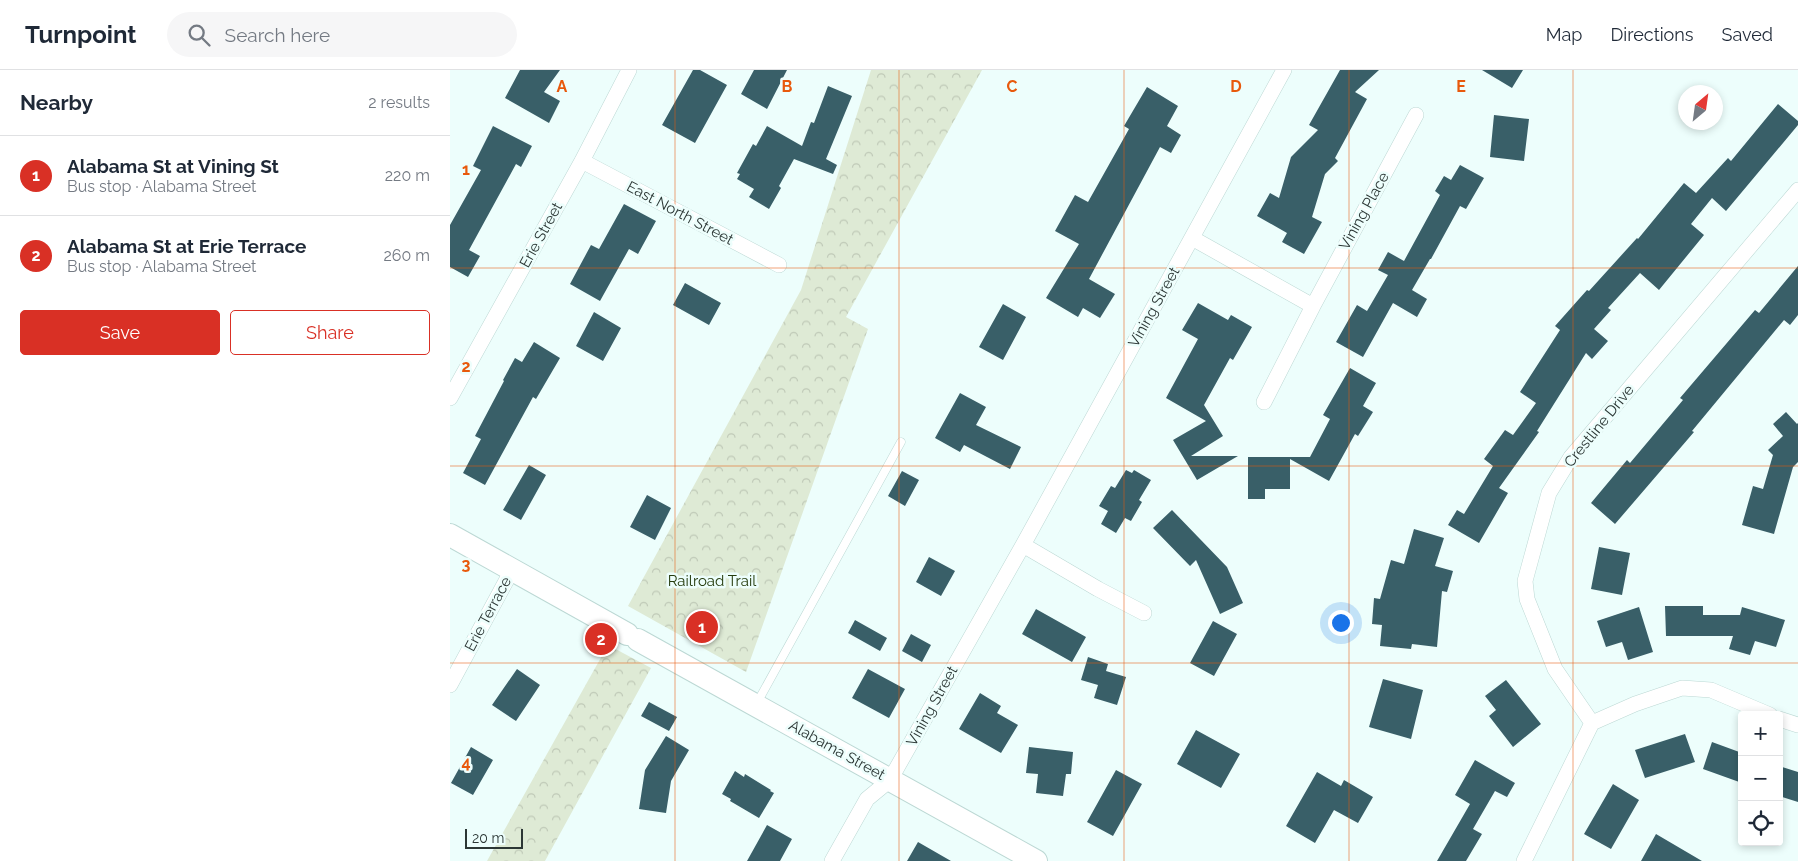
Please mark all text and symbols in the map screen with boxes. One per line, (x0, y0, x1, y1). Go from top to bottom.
search box (167, 12, 517, 57)
text: Turnpoint (25, 20, 137, 49)
icon: search (185, 21, 213, 49)
text: Search here (225, 24, 330, 46)
text: Map (1546, 24, 1582, 45)
text: Directions (1610, 24, 1694, 45)
text: Saved (1722, 24, 1773, 45)
text: A (557, 77, 568, 96)
text: B (782, 77, 793, 96)
text: C (1007, 77, 1018, 96)
text: D (1230, 77, 1242, 96)
text: E (1456, 77, 1466, 96)
north arrow (1678, 85, 1723, 130)
text: Nearby (20, 90, 93, 115)
text: 2 results (368, 93, 430, 112)
text: Alabama St at Vining St (67, 155, 279, 177)
text: 1 (462, 160, 470, 179)
text: 1 (32, 166, 40, 185)
text: 220 m (385, 166, 430, 185)
street label: Vining Place (1335, 169, 1393, 253)
text: Bus stop · Alabama Street (67, 177, 256, 196)
street label: East North Street (624, 177, 736, 249)
street label: Erie Street (516, 199, 566, 271)
text: Alabama St at Erie Terrace (67, 235, 306, 257)
text: 2 (31, 246, 41, 265)
text: 260 m (383, 246, 430, 265)
text: Bus stop · Alabama Street (67, 257, 256, 276)
street label: Vining Street (1125, 264, 1183, 350)
button: Save (20, 310, 220, 355)
button: Share (230, 310, 430, 355)
text: 2 (461, 357, 471, 376)
street label: Crestline Drive (1560, 381, 1638, 471)
text: 3 (462, 555, 471, 574)
park label: Railroad Trail (668, 572, 757, 590)
street label: Erie Terrace (461, 574, 515, 654)
pin: 1 (686, 608, 718, 646)
your location (1328, 610, 1354, 636)
pin: 2 (585, 620, 617, 658)
street label: Vining Street (903, 663, 961, 749)
map controls (1738, 711, 1783, 846)
button: + (1738, 711, 1783, 756)
street label: Alabama Street (786, 716, 888, 784)
text: 4 (461, 753, 471, 772)
button: − (1738, 756, 1783, 801)
button: locate (1738, 801, 1783, 846)
scale bar (465, 826, 522, 849)
text: 20 m (472, 830, 504, 846)

